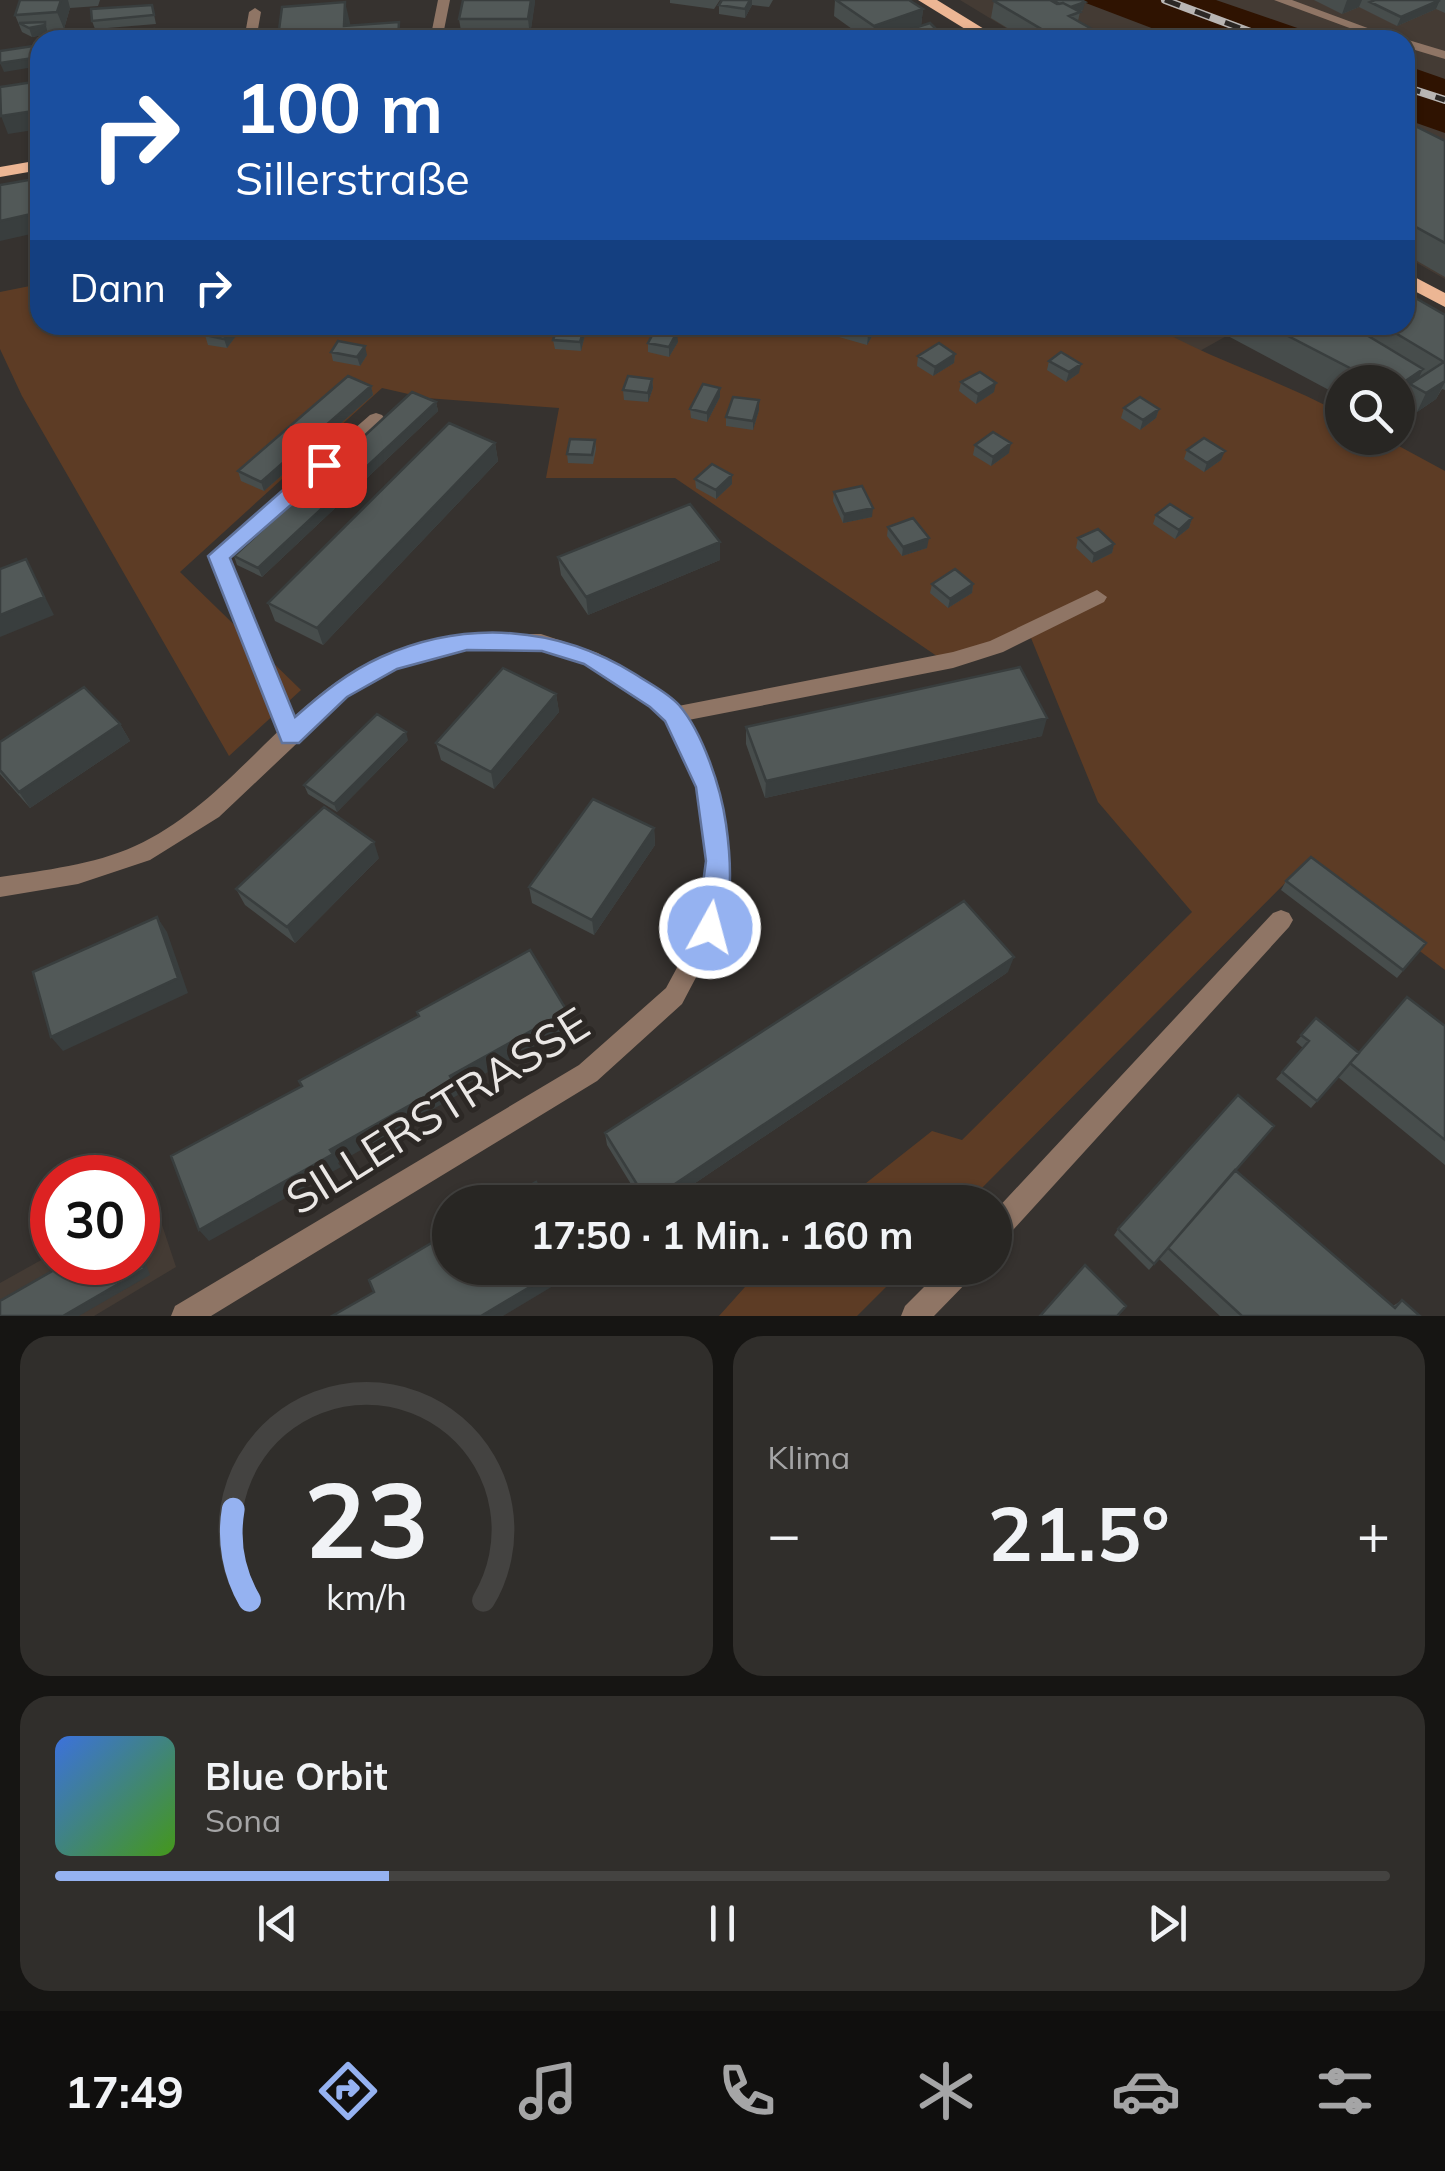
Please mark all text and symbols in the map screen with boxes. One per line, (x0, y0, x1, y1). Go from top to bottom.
text: 100 m (235, 63, 443, 151)
icon: right (70, 70, 200, 200)
text: Sillerstraße (235, 150, 470, 206)
icon: right (186, 260, 241, 315)
text: Dann (70, 264, 166, 312)
map controls (1325, 365, 1415, 455)
button: search (1325, 365, 1415, 455)
pin (282, 423, 367, 508)
icon: arrive (297, 438, 352, 493)
position arrow (658, 876, 762, 980)
street label: SILLERSTRASSE (275, 994, 599, 1226)
speed limit sign: 30 (30, 1155, 160, 1285)
text: 17:50 · 1 Min. · 160 m (531, 1211, 913, 1259)
text: Klima (768, 1437, 850, 1477)
text: 23 (304, 1453, 429, 1584)
text: 21.5° (988, 1486, 1170, 1580)
text: − (768, 1499, 801, 1568)
text: + (1357, 1499, 1390, 1568)
text: km/h (326, 1574, 407, 1619)
text: Blue Orbit (205, 1752, 388, 1800)
text: Sona (205, 1800, 281, 1840)
icon: previous (250, 1896, 305, 1951)
icon: pause (695, 1896, 750, 1951)
icon: next (1140, 1896, 1195, 1951)
icon: directions (313, 2056, 383, 2126)
icon: music (513, 2056, 583, 2126)
icon: phone (712, 2056, 782, 2126)
icon: climate (911, 2056, 981, 2126)
icon: car (1111, 2056, 1181, 2126)
icon: filters (1310, 2056, 1380, 2126)
text: 17:49 (65, 2063, 184, 2119)

